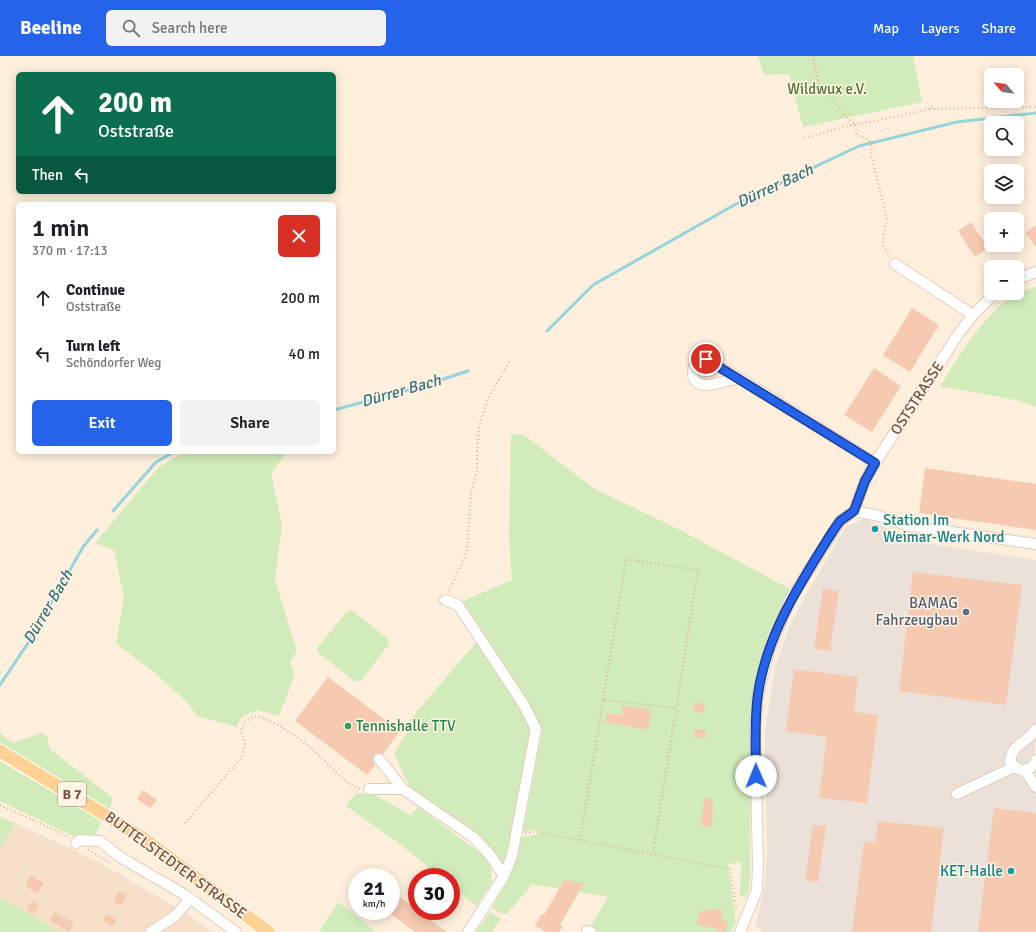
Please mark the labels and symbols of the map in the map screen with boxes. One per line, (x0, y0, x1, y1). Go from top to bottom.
north arrow (984, 68, 1024, 108)
park label: Wildwux e.V. (787, 80, 867, 98)
water label: Dürrer Bach (734, 159, 818, 212)
pin (689, 342, 723, 376)
street label: OSTSTRASSE (887, 358, 947, 438)
water label: Dürrer Bach (359, 370, 444, 412)
place label: Station Im Weimar-Werk Nord (883, 511, 1004, 546)
marker: Station Im Weimar-Werk Nord (870, 524, 880, 534)
water label: Dürrer Bach (19, 565, 78, 648)
place label: BAMAG Fahrzeugbau (875, 594, 958, 629)
marker: BAMAG Fahrzeugbau (961, 607, 971, 617)
place label: Tennishalle TTV (356, 717, 456, 735)
marker: Tennishalle TTV (343, 721, 353, 731)
position arrow (735, 755, 777, 797)
road number: B 7 (58, 782, 86, 806)
street label: BUTTELSTEDTER STRASSE (102, 808, 250, 922)
place label: KET-Halle (940, 862, 1003, 880)
marker: KET-Halle (1006, 866, 1016, 876)
speed limit sign: 30 (408, 868, 460, 920)

